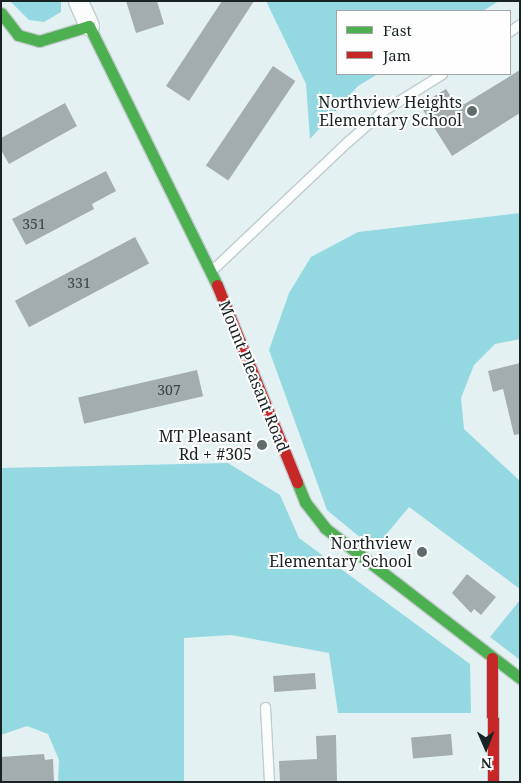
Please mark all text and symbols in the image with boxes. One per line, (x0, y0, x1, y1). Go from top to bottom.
legend (336, 10, 511, 75)
text: Fast (383, 20, 412, 40)
text: Jam (383, 45, 411, 65)
place label: Northview Heights Elementary School (318, 92, 462, 130)
marker: Northview Heights Elementary School (466, 105, 478, 117)
house number: 351 (22, 216, 46, 232)
house number: 331 (67, 275, 91, 291)
street label: Mount Pleasant Road (215, 297, 293, 455)
house number: 307 (157, 382, 181, 398)
place label: MT Pleasant Rd + #305 (159, 426, 252, 464)
marker: MT Pleasant Rd + #305 (256, 439, 268, 451)
place label: Northview Elementary School (269, 533, 412, 571)
marker: Northview Elementary School (416, 546, 428, 558)
north arrow (461, 723, 511, 773)
text: N (481, 754, 492, 773)

